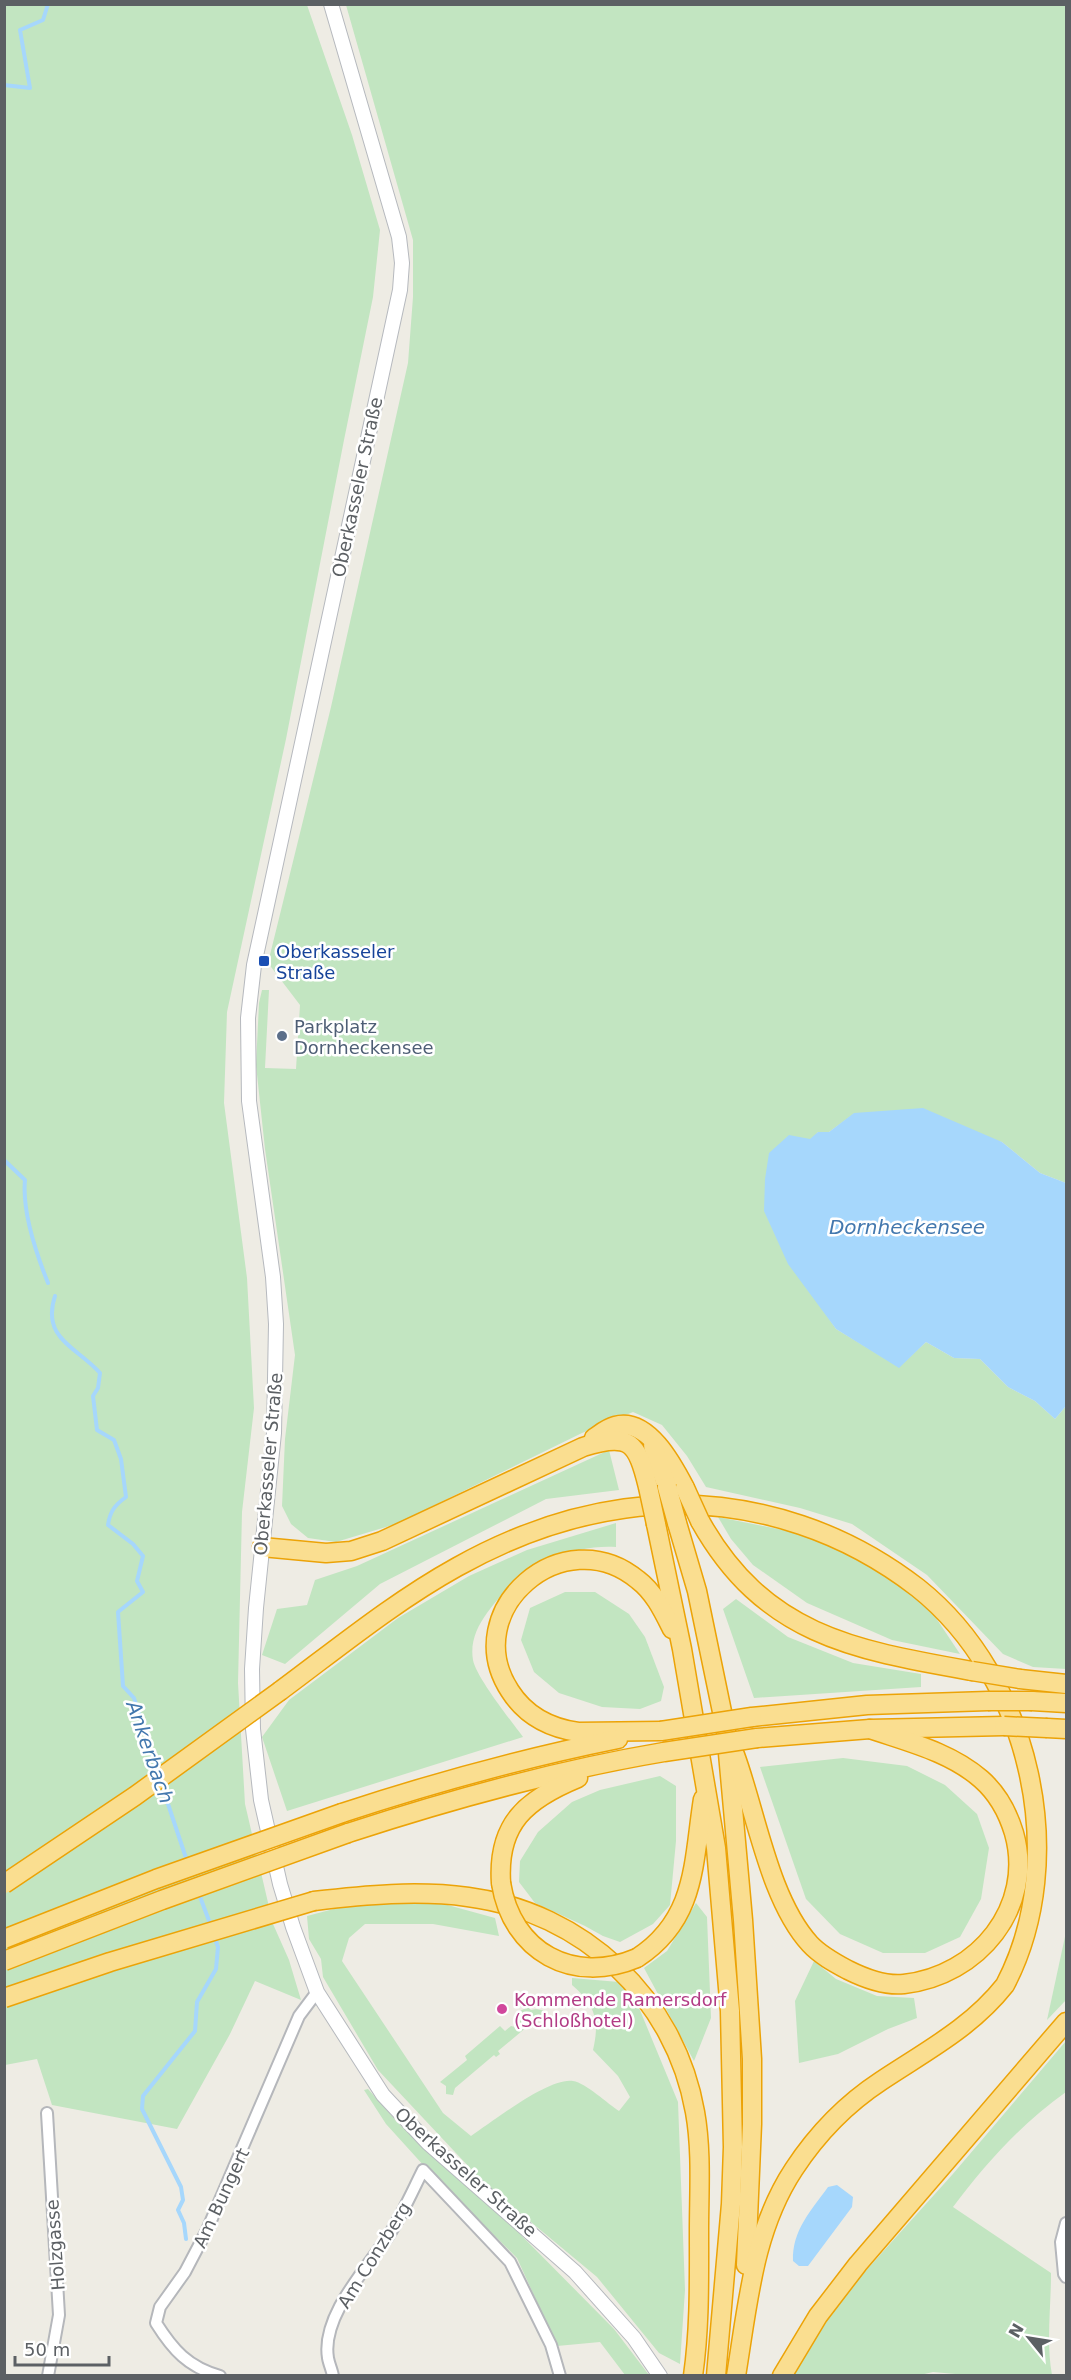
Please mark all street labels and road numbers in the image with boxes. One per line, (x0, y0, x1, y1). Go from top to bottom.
street label: Oberkasseler Straße (328, 395, 386, 579)
street label: Oberkasseler Straße (250, 1372, 286, 1556)
street label: Oberkasseler Straße (391, 2103, 541, 2241)
street label: Am Bungert (189, 2145, 253, 2251)
street label: Am Conzberg (333, 2198, 415, 2312)
street label: Holzgasse (41, 2199, 69, 2291)

